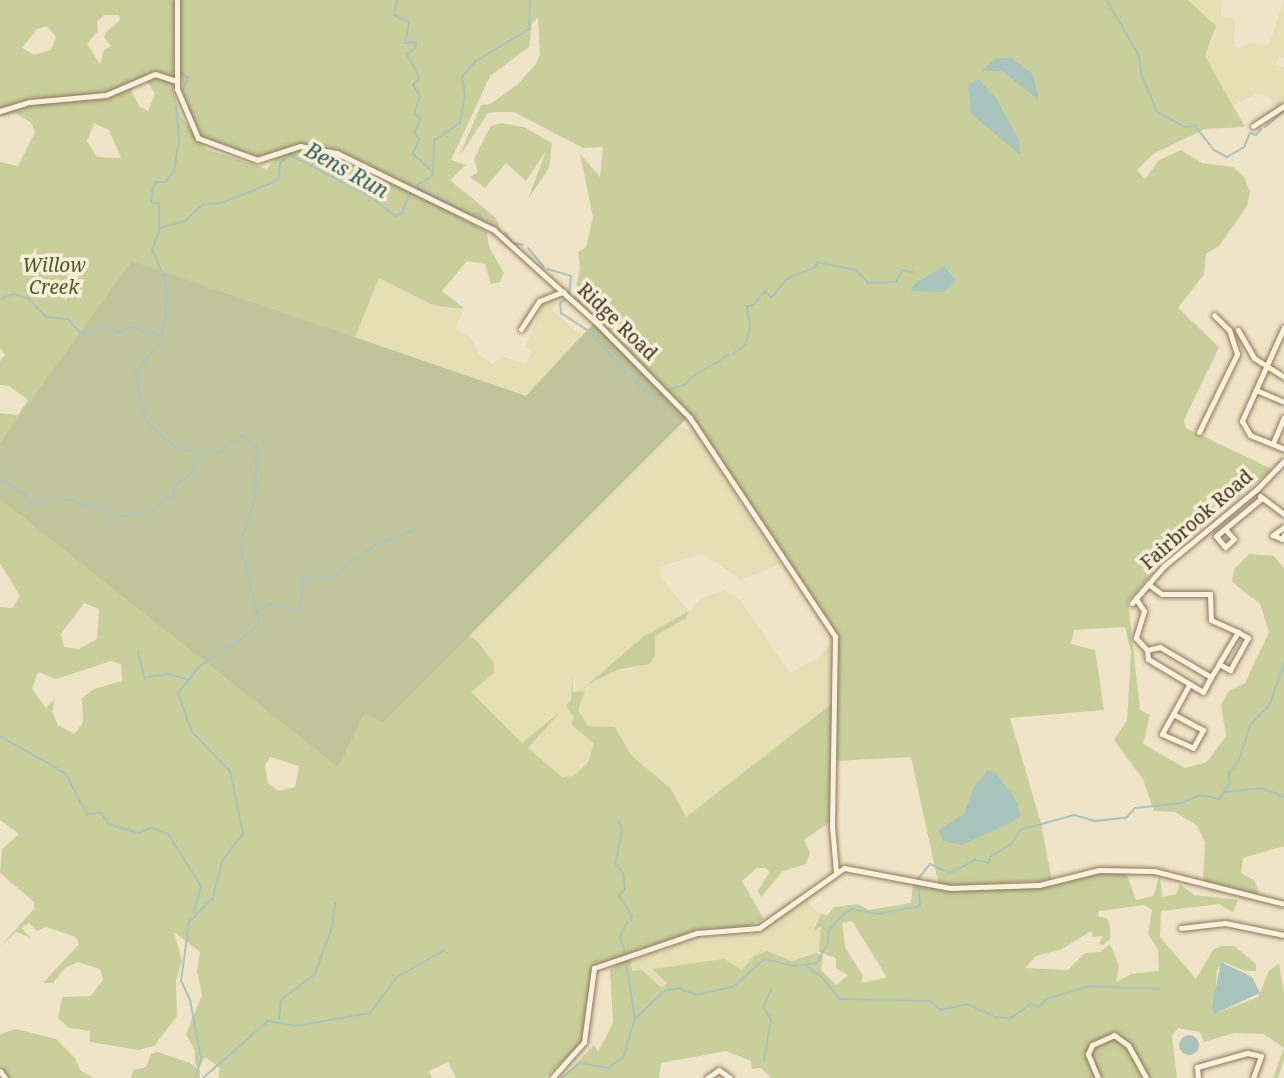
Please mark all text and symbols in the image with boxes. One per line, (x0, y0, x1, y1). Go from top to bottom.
water label: Bens Run (301, 137, 393, 203)
park label: Willow Creek (22, 255, 86, 299)
street label: Ridge Road (573, 279, 661, 365)
street label: Fairbrook Road (1136, 465, 1258, 575)

